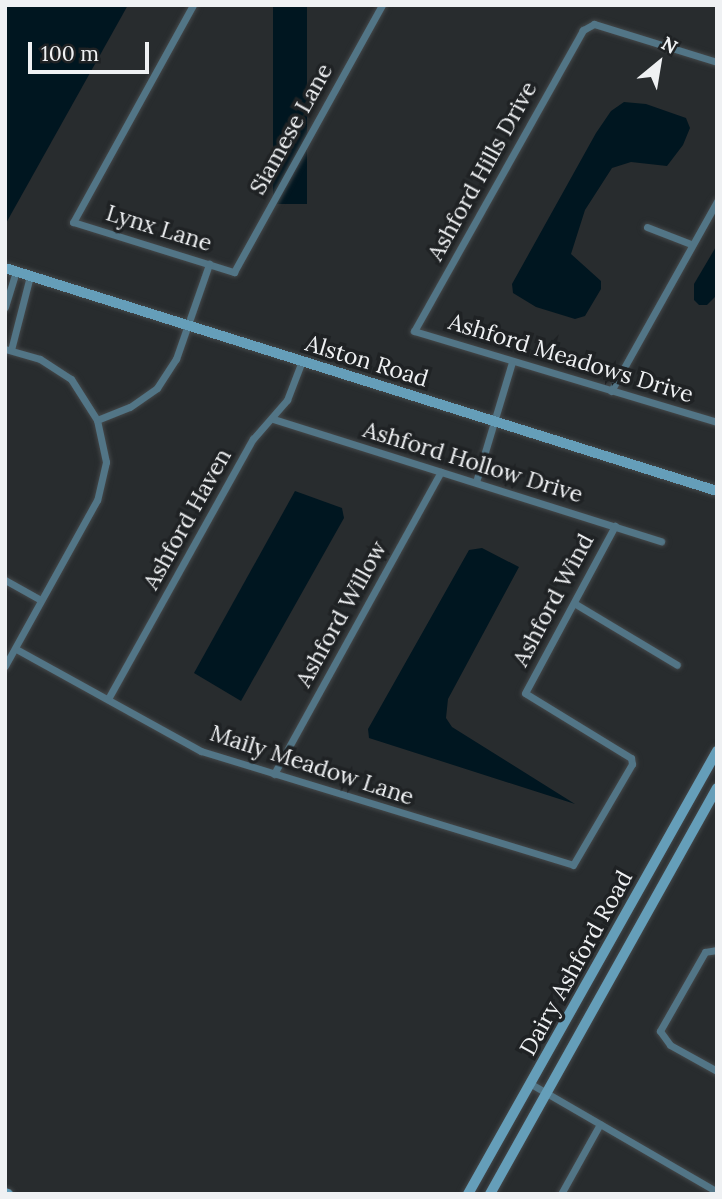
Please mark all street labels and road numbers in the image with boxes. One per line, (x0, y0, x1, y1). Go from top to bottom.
street label: Siamese Lane (244, 59, 338, 199)
street label: Ashford Hills Drive (421, 77, 543, 265)
street label: Lynx Lane (103, 199, 215, 257)
street label: Ashford Meadows Drive (445, 308, 697, 408)
street label: Alston Road (302, 329, 432, 393)
street label: Ashford Hollow Drive (360, 415, 586, 509)
street label: Ashford Haven (137, 444, 237, 594)
street label: Ashford Wind (506, 529, 600, 671)
street label: Ashford Willow (290, 536, 392, 692)
street label: Maily Meadow Lane (207, 719, 417, 811)
street label: Dairy Ashford Road (514, 866, 638, 1060)

